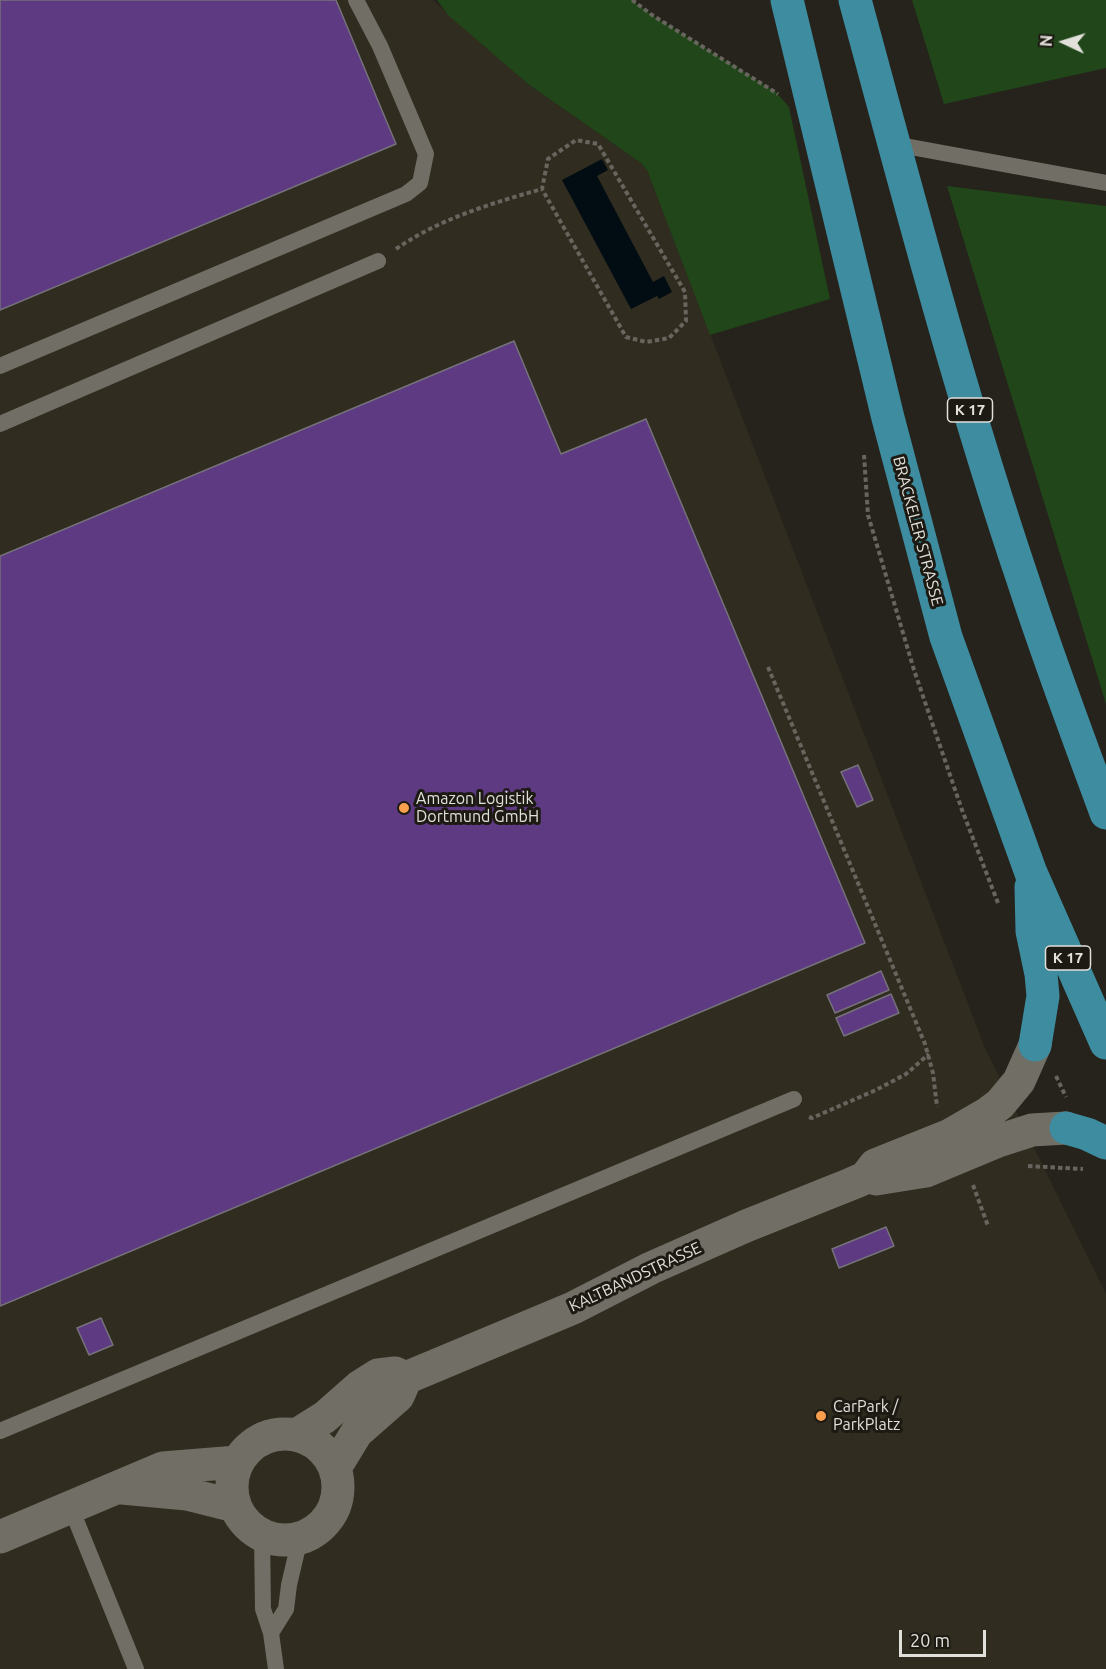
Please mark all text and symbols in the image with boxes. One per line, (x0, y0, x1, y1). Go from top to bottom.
north arrow (1034, 12, 1094, 72)
text: N (1037, 34, 1055, 47)
road number: K 17 (948, 398, 992, 422)
street label: BRACKELER STRASSE (889, 454, 947, 608)
place label: Amazon Logistik Dortmund GmbH (416, 789, 539, 827)
marker: Amazon Logistik Dortmund GmbH (397, 801, 411, 815)
road number: K 17 (1046, 946, 1090, 970)
street label: KALTBANDSTRASSE (566, 1238, 704, 1316)
place label: CarPark / ParkPlatz (833, 1397, 900, 1435)
marker: CarPark / ParkPlatz (814, 1409, 828, 1423)
scale bar (902, 1618, 989, 1656)
text: 20 m (910, 1630, 950, 1650)

